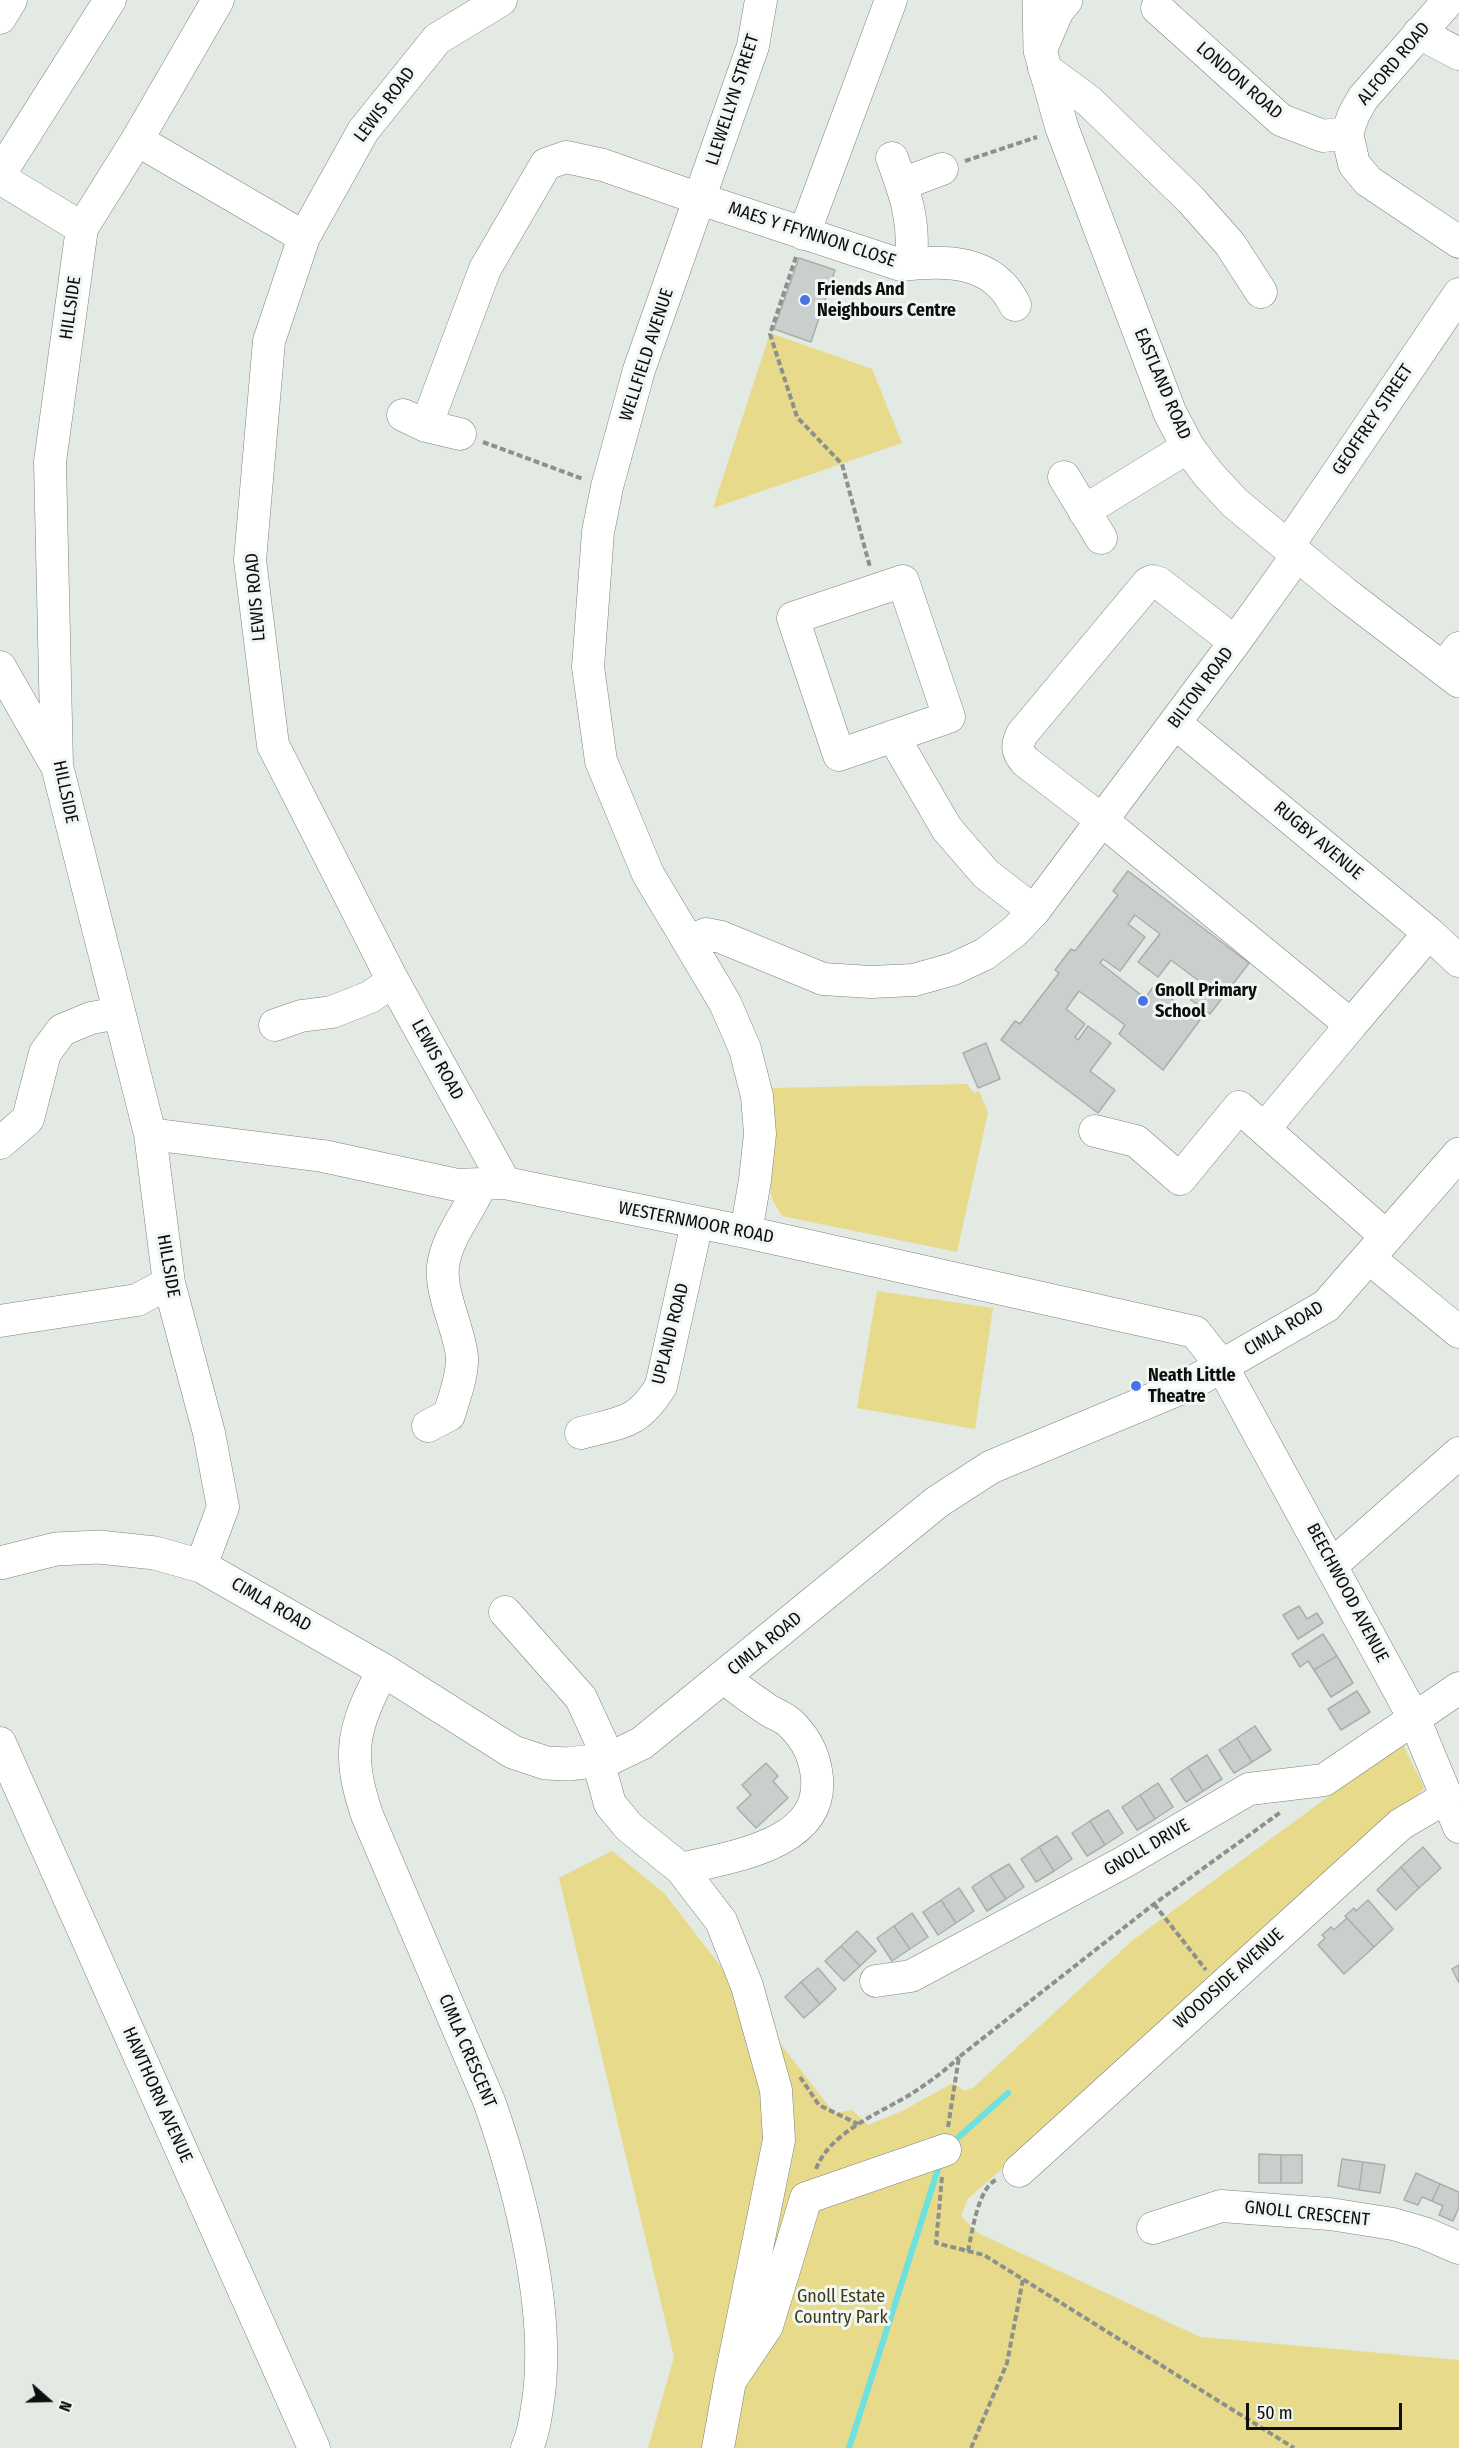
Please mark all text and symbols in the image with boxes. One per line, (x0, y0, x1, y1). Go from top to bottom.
street label: ALFORD ROAD (1353, 18, 1435, 110)
street label: LLEWELLYN STREET (702, 32, 764, 168)
street label: LONDON ROAD (1192, 38, 1286, 124)
street label: LEWIS ROAD (350, 63, 420, 147)
street label: MAES Y FFYNNON CLOSE (726, 198, 898, 272)
street label: HILLSIDE (56, 275, 86, 341)
place label: Friends And Neighbours Centre (817, 279, 956, 322)
street label: WELLFIELD AVENUE (615, 286, 679, 424)
marker: Friends And Neighbours Centre (798, 293, 812, 307)
street label: EASTLAND ROAD (1129, 325, 1195, 443)
street label: GEOFFREY STREET (1328, 361, 1418, 479)
street label: LEWIS ROAD (241, 552, 271, 642)
street label: BILTON ROAD (1164, 643, 1238, 733)
street label: HILLSIDE (48, 759, 82, 825)
street label: RUGBY AVENUE (1269, 797, 1367, 885)
place label: Gnoll Primary School (1155, 980, 1257, 1022)
marker: Gnoll Primary School (1136, 994, 1150, 1008)
street label: LEWIS ROAD (406, 1016, 468, 1104)
street label: WESTERNMOOR ROAD (617, 1197, 775, 1249)
street label: HILLSIDE (152, 1233, 184, 1299)
street label: UPLAND ROAD (648, 1281, 694, 1387)
street label: CIMLA ROAD (1240, 1297, 1328, 1361)
place label: Neath Little Theatre (1148, 1365, 1236, 1408)
marker: Neath Little Theatre (1129, 1379, 1143, 1393)
street label: BEECHWOOD AVENUE (1301, 1520, 1393, 1666)
street label: CIMLA ROAD (227, 1573, 315, 1637)
street label: CIMLA ROAD (724, 1608, 806, 1680)
street label: GNOLL DRIVE (1100, 1815, 1194, 1881)
street label: WOODSIDE AVENUE (1170, 1924, 1288, 2034)
street label: CIMLA CRESCENT (433, 1991, 501, 2111)
street label: HAWTHORN AVENUE (117, 2024, 197, 2166)
street label: GNOLL CRESCENT (1243, 2197, 1371, 2231)
park label: Gnoll Estate Country Park (794, 2286, 888, 2328)
north arrow (18, 2370, 78, 2430)
scale bar (1249, 2391, 1405, 2429)
text: N (55, 2399, 76, 2414)
text: 50 m (1257, 2402, 1293, 2424)

